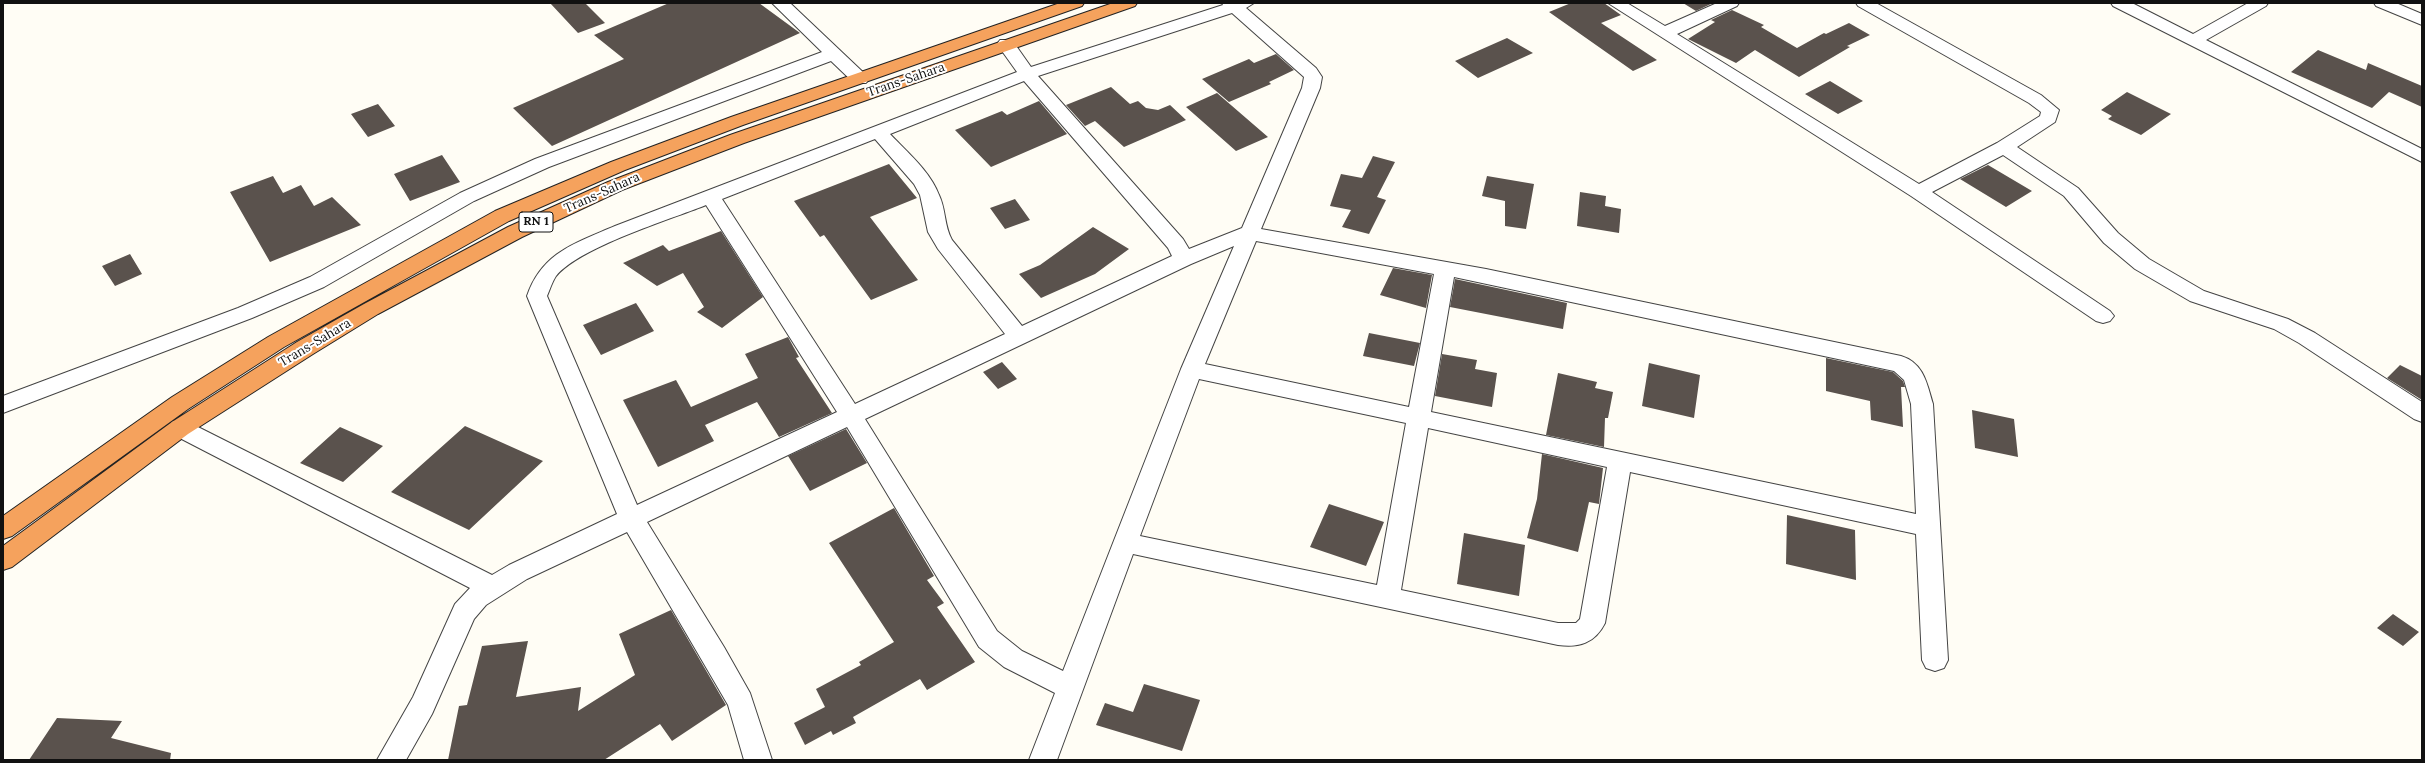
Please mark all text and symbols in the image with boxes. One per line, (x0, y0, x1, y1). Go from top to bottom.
street label: Trans-Sahara (865, 59, 947, 101)
street label: Trans-Sahara (562, 169, 642, 217)
road number: RN 1 (519, 212, 553, 232)
street label: Trans-Sahara (276, 315, 354, 371)

